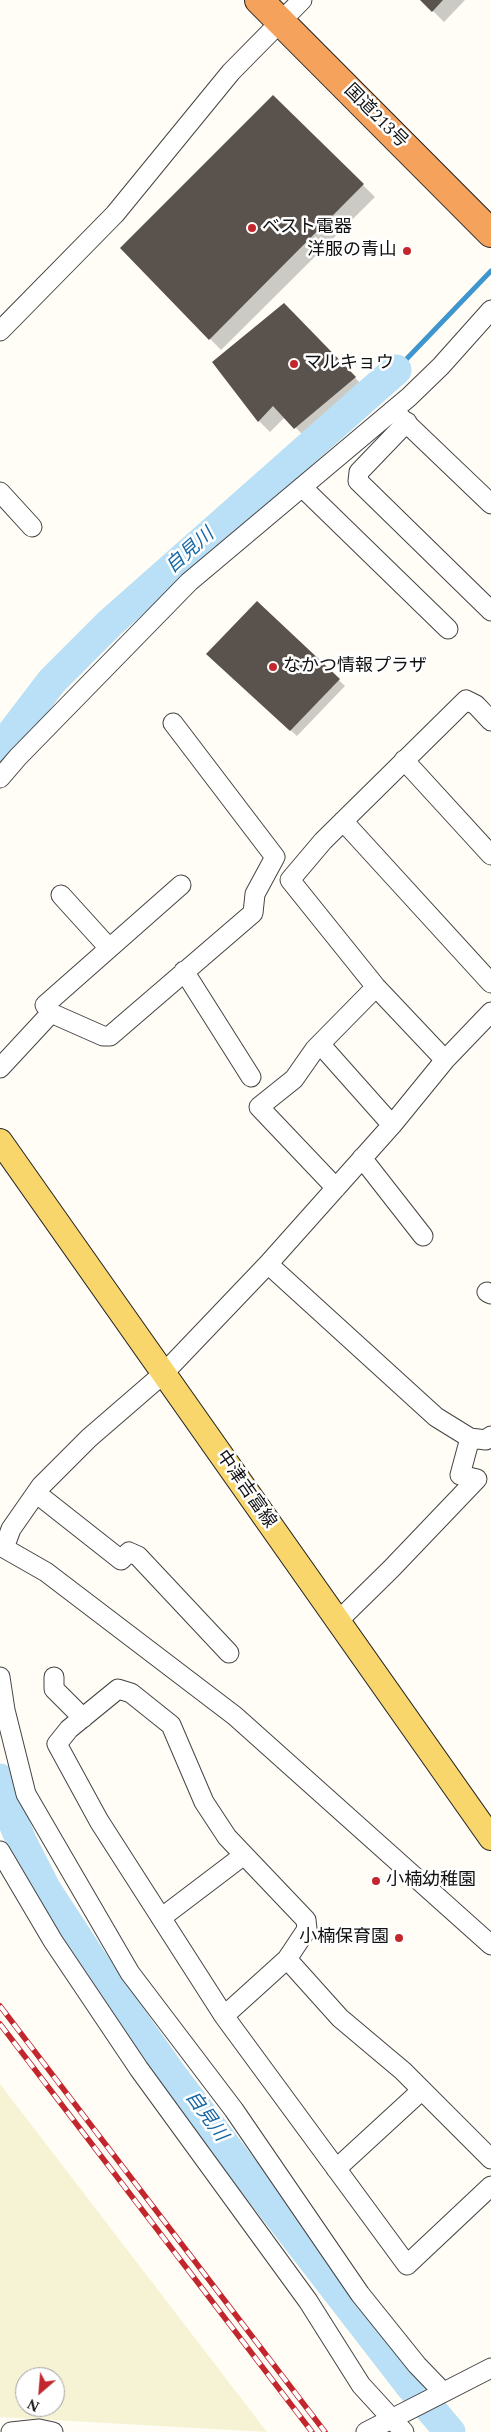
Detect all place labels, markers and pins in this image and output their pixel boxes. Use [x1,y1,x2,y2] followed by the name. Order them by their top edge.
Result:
[262,217,352,239] place label: ベスト電器
[246,222,258,234] marker: ベスト電器
[307,240,397,262] place label: 洋服の青山
[401,245,413,257] marker: 洋服の青山
[304,353,394,375] place label: マルキョウ
[288,358,300,370] marker: マルキョウ
[283,656,427,678] place label: なかつ情報プラザ
[267,661,279,673] marker: なかつ情報プラザ
[386,1870,476,1892] place label: 小楠幼稚園
[370,1875,382,1887] marker: 小楠幼稚園
[299,1927,389,1949] place label: 小楠保育園
[393,1932,405,1944] marker: 小楠保育園

